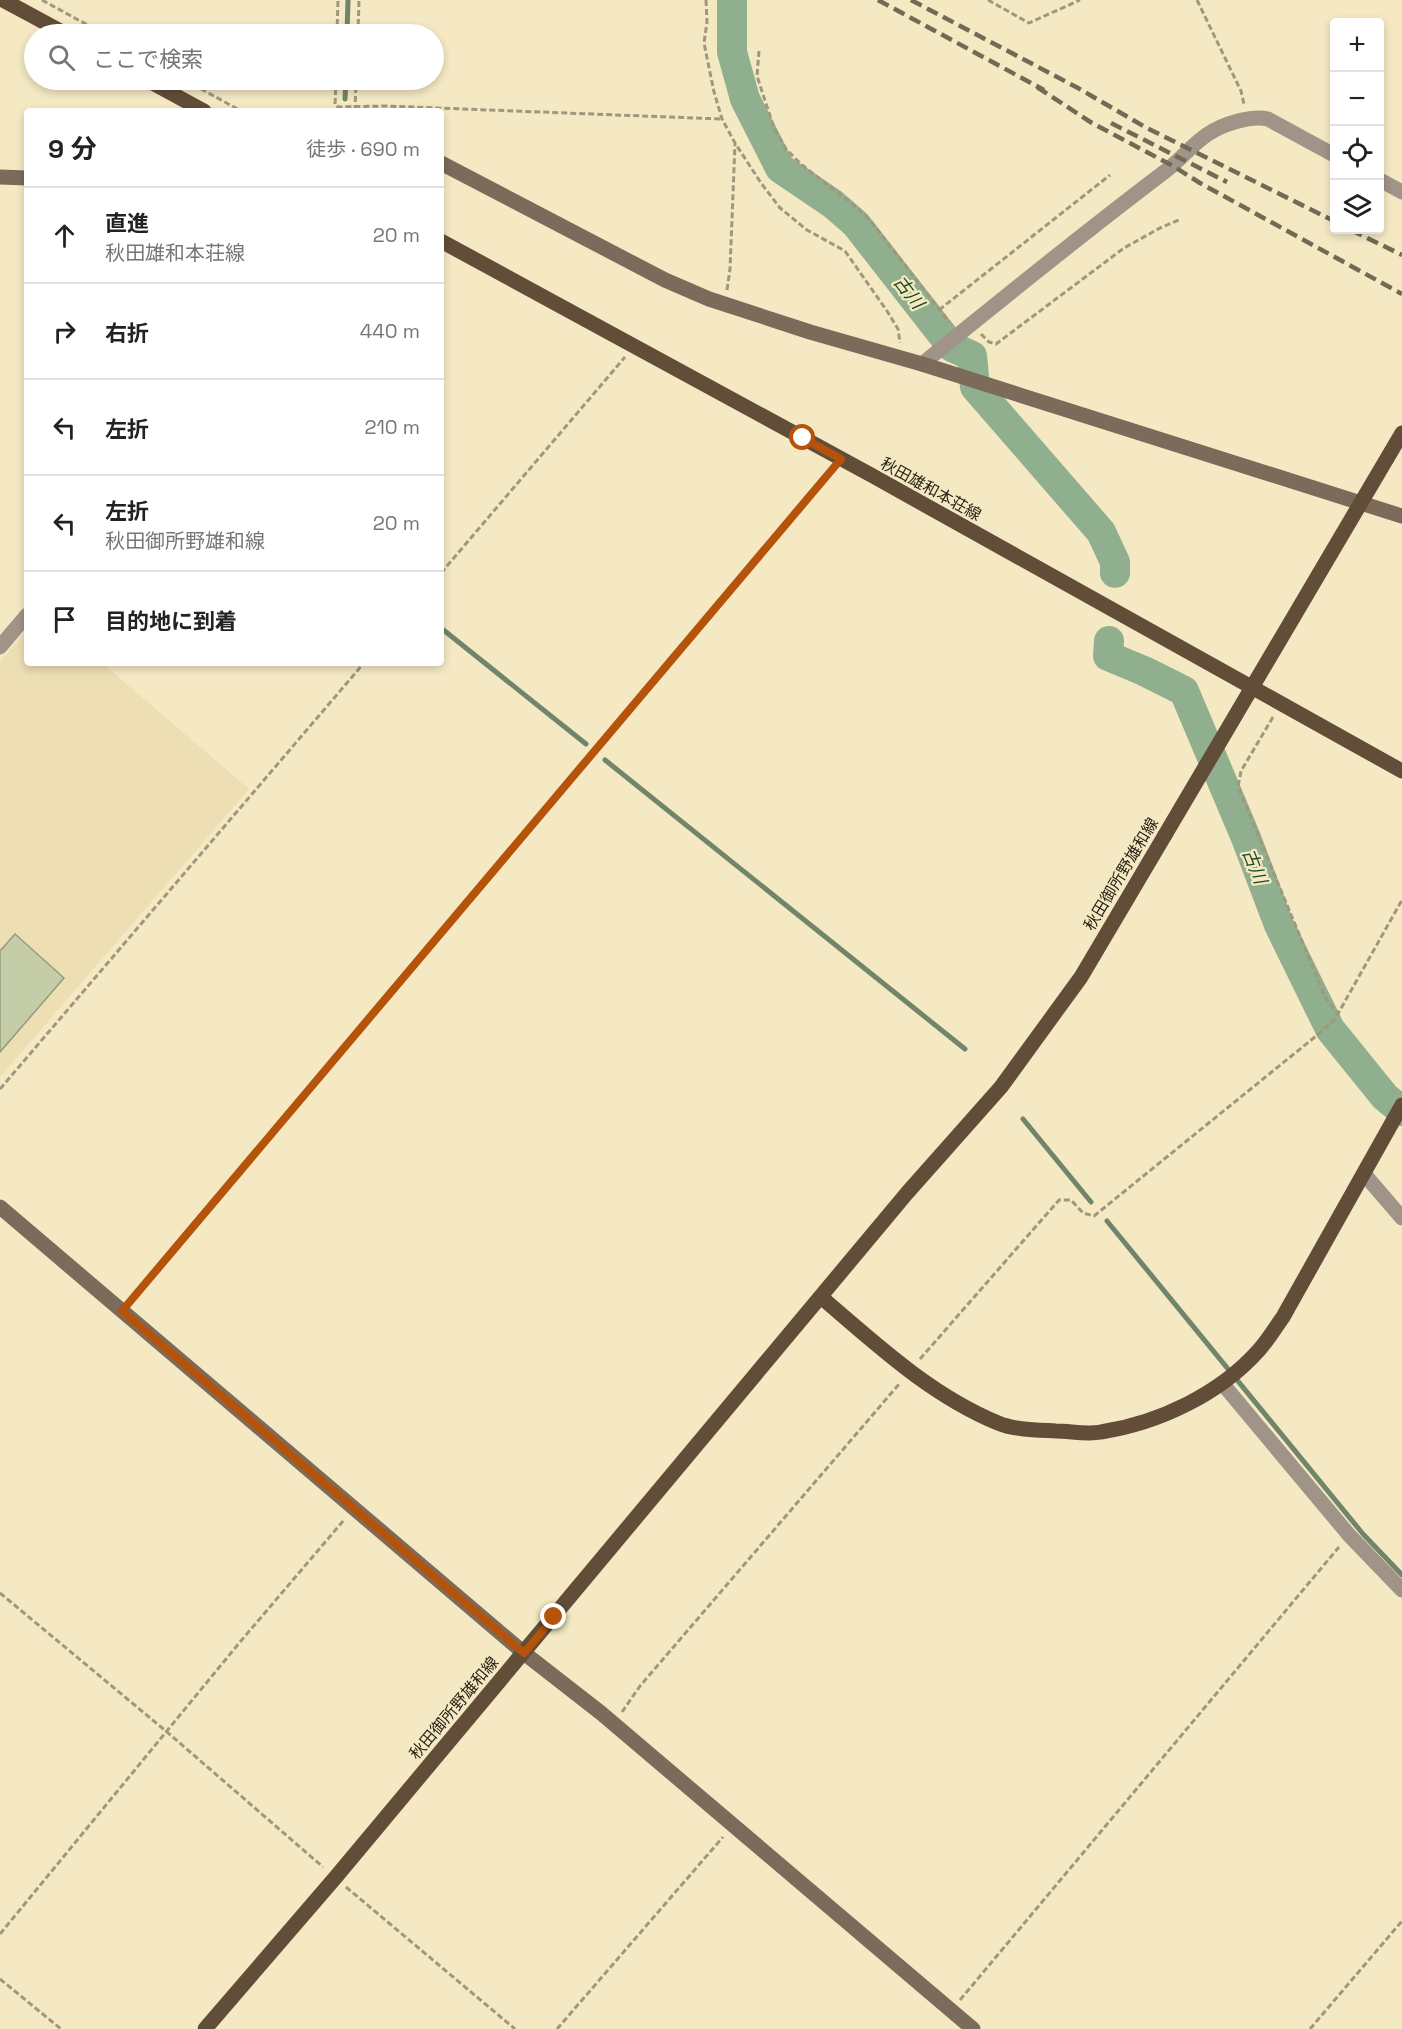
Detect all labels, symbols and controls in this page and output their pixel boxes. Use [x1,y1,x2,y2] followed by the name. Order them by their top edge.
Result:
[1330,18,1384,234] map controls
[1330,18,1384,72] button: +
[24,24,444,90] search box
[45,41,78,74] icon: search
[93,45,203,73] text: ここで検索
[1330,72,1384,126] button: −
[1330,126,1384,180] button: locate
[48,132,97,166] text: 9 分
[306,136,420,162] text: 徒歩 · 690 m
[1330,180,1384,234] button: layers
[105,209,149,237] text: 直進
[48,219,81,252] icon: ahead
[373,222,420,248] text: 20 m
[105,240,245,266] text: 秋田雄和本荘線
[889,271,930,315] water label: 古川
[48,315,81,348] icon: right
[360,318,420,344] text: 440 m
[105,319,149,347] text: 右折
[48,411,81,444] icon: left
[364,414,420,440] text: 210 m
[105,415,149,443] text: 左折
[789,424,815,450] route start
[877,453,985,525] street label: 秋田雄和本荘線
[105,497,149,525] text: 左折
[48,507,81,540] icon: left
[373,510,420,536] text: 20 m
[105,528,265,554] text: 秋田御所野雄和線
[48,603,81,636] icon: arrive
[105,607,237,635] text: 目的地に到着
[1079,814,1163,934] street label: 秋田御所野雄和線
[1238,845,1273,889] water label: 古川
[540,1603,566,1629] route end
[405,1652,503,1764] street label: 秋田御所野雄和線

